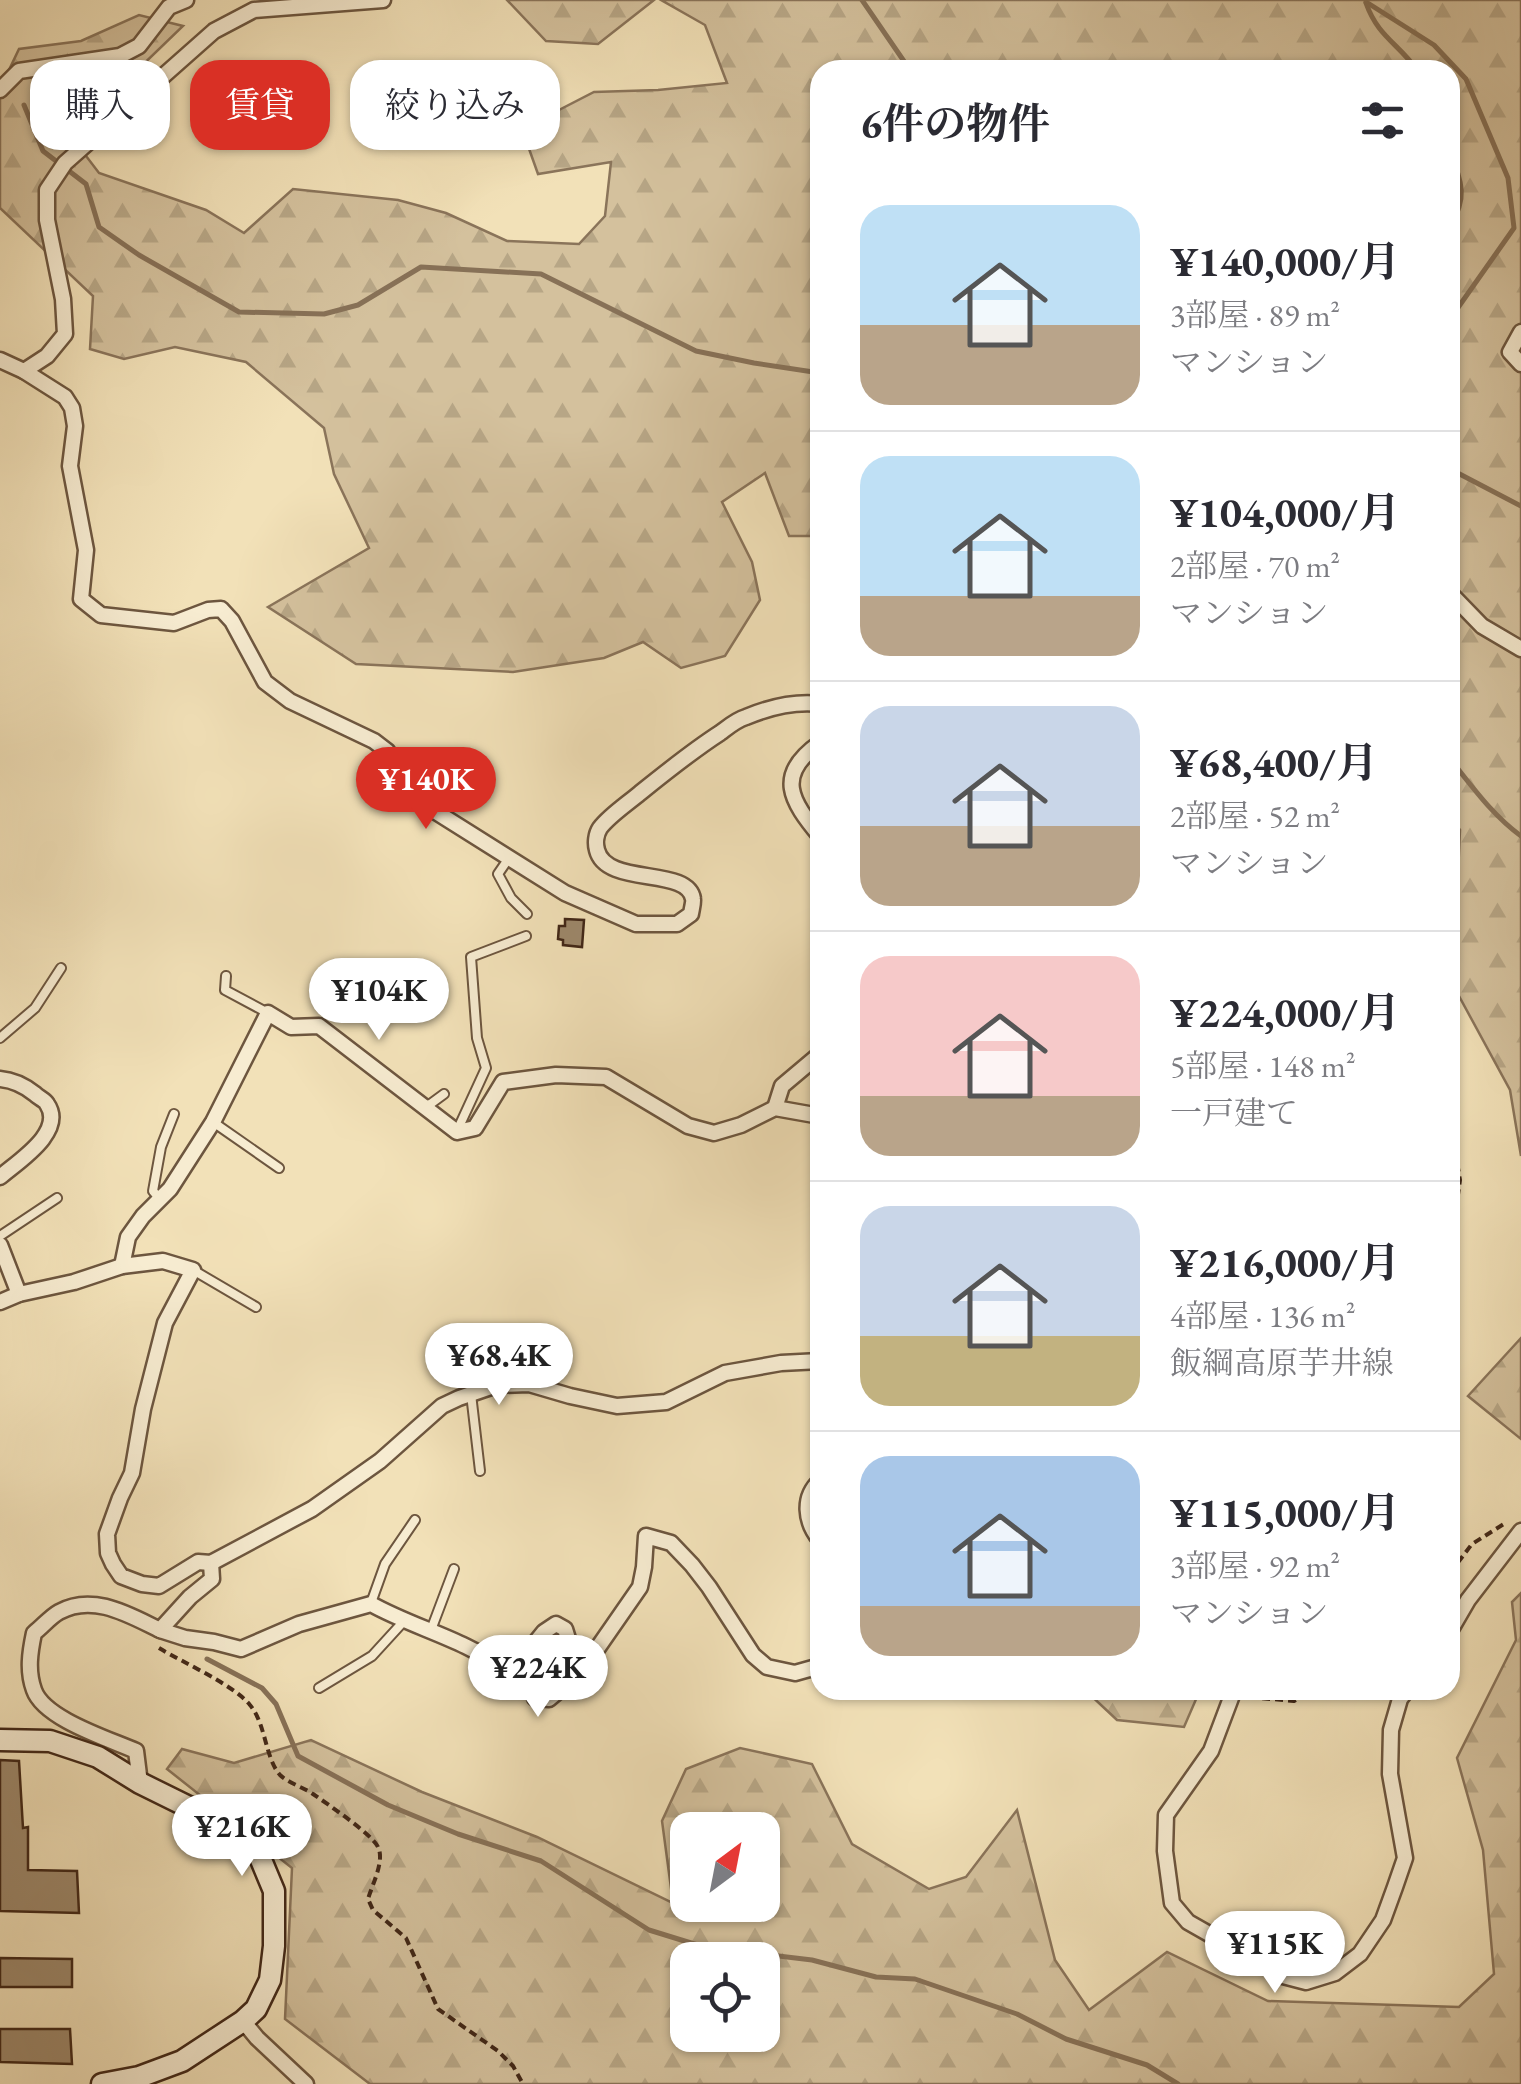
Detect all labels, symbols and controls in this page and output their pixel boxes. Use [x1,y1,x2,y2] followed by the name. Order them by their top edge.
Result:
[30,60,170,150] chip: 購入
[190,60,330,150] chip: 賃貸
[350,60,560,150] chip: 絞り込み
[1355,93,1410,148] icon: filters
[860,96,1050,151] text: 6件の物件
[1170,234,1400,289] text: ¥140,000/月
[940,245,1060,365] icon: home
[1170,294,1340,336] text: 3部屋 · 89 m²
[1170,341,1329,383] text: マンション
[1170,485,1400,540] text: ¥104,000/月
[940,496,1060,616] icon: home
[1170,545,1340,587] text: 2部屋 · 70 m²
[1170,592,1329,634] text: マンション
[1170,735,1378,790] text: ¥68,400/月
[940,746,1060,866] icon: home
[356,747,496,832] pin: ¥140K
[378,758,474,800] text: ¥140K
[1170,795,1340,837] text: 2部屋 · 52 m²
[1170,842,1329,884] text: マンション
[309,958,449,1043] pin: ¥104K
[331,969,427,1011] text: ¥104K
[1170,985,1400,1040] text: ¥224,000/月
[940,996,1060,1116] icon: home
[1170,1045,1356,1087] text: 5部屋 · 148 m²
[1170,1092,1298,1134] text: 一戸建て
[1170,1235,1400,1290] text: ¥216,000/月
[940,1246,1060,1366] icon: home
[1170,1295,1356,1337] text: 4部屋 · 136 m²
[418,1323,580,1408] pin: ¥68.4K
[447,1334,551,1376] text: ¥68.4K
[1170,1342,1394,1384] text: 飯綱高原芋井線
[1170,1485,1400,1540] text: ¥115,000/月
[940,1496,1060,1616] icon: home
[1170,1545,1340,1587] text: 3部屋 · 92 m²
[1170,1592,1329,1634] text: マンション
[468,1635,608,1720] pin: ¥224K
[490,1646,586,1688] text: ¥224K
[172,1794,312,1879] pin: ¥216K
[194,1805,290,1847] text: ¥216K
[670,1812,780,1922] north arrow
[670,1812,780,2052] map controls
[1205,1911,1345,1996] pin: ¥115K
[1227,1922,1323,1964] text: ¥115K
[670,1942,780,2052] button: locate

